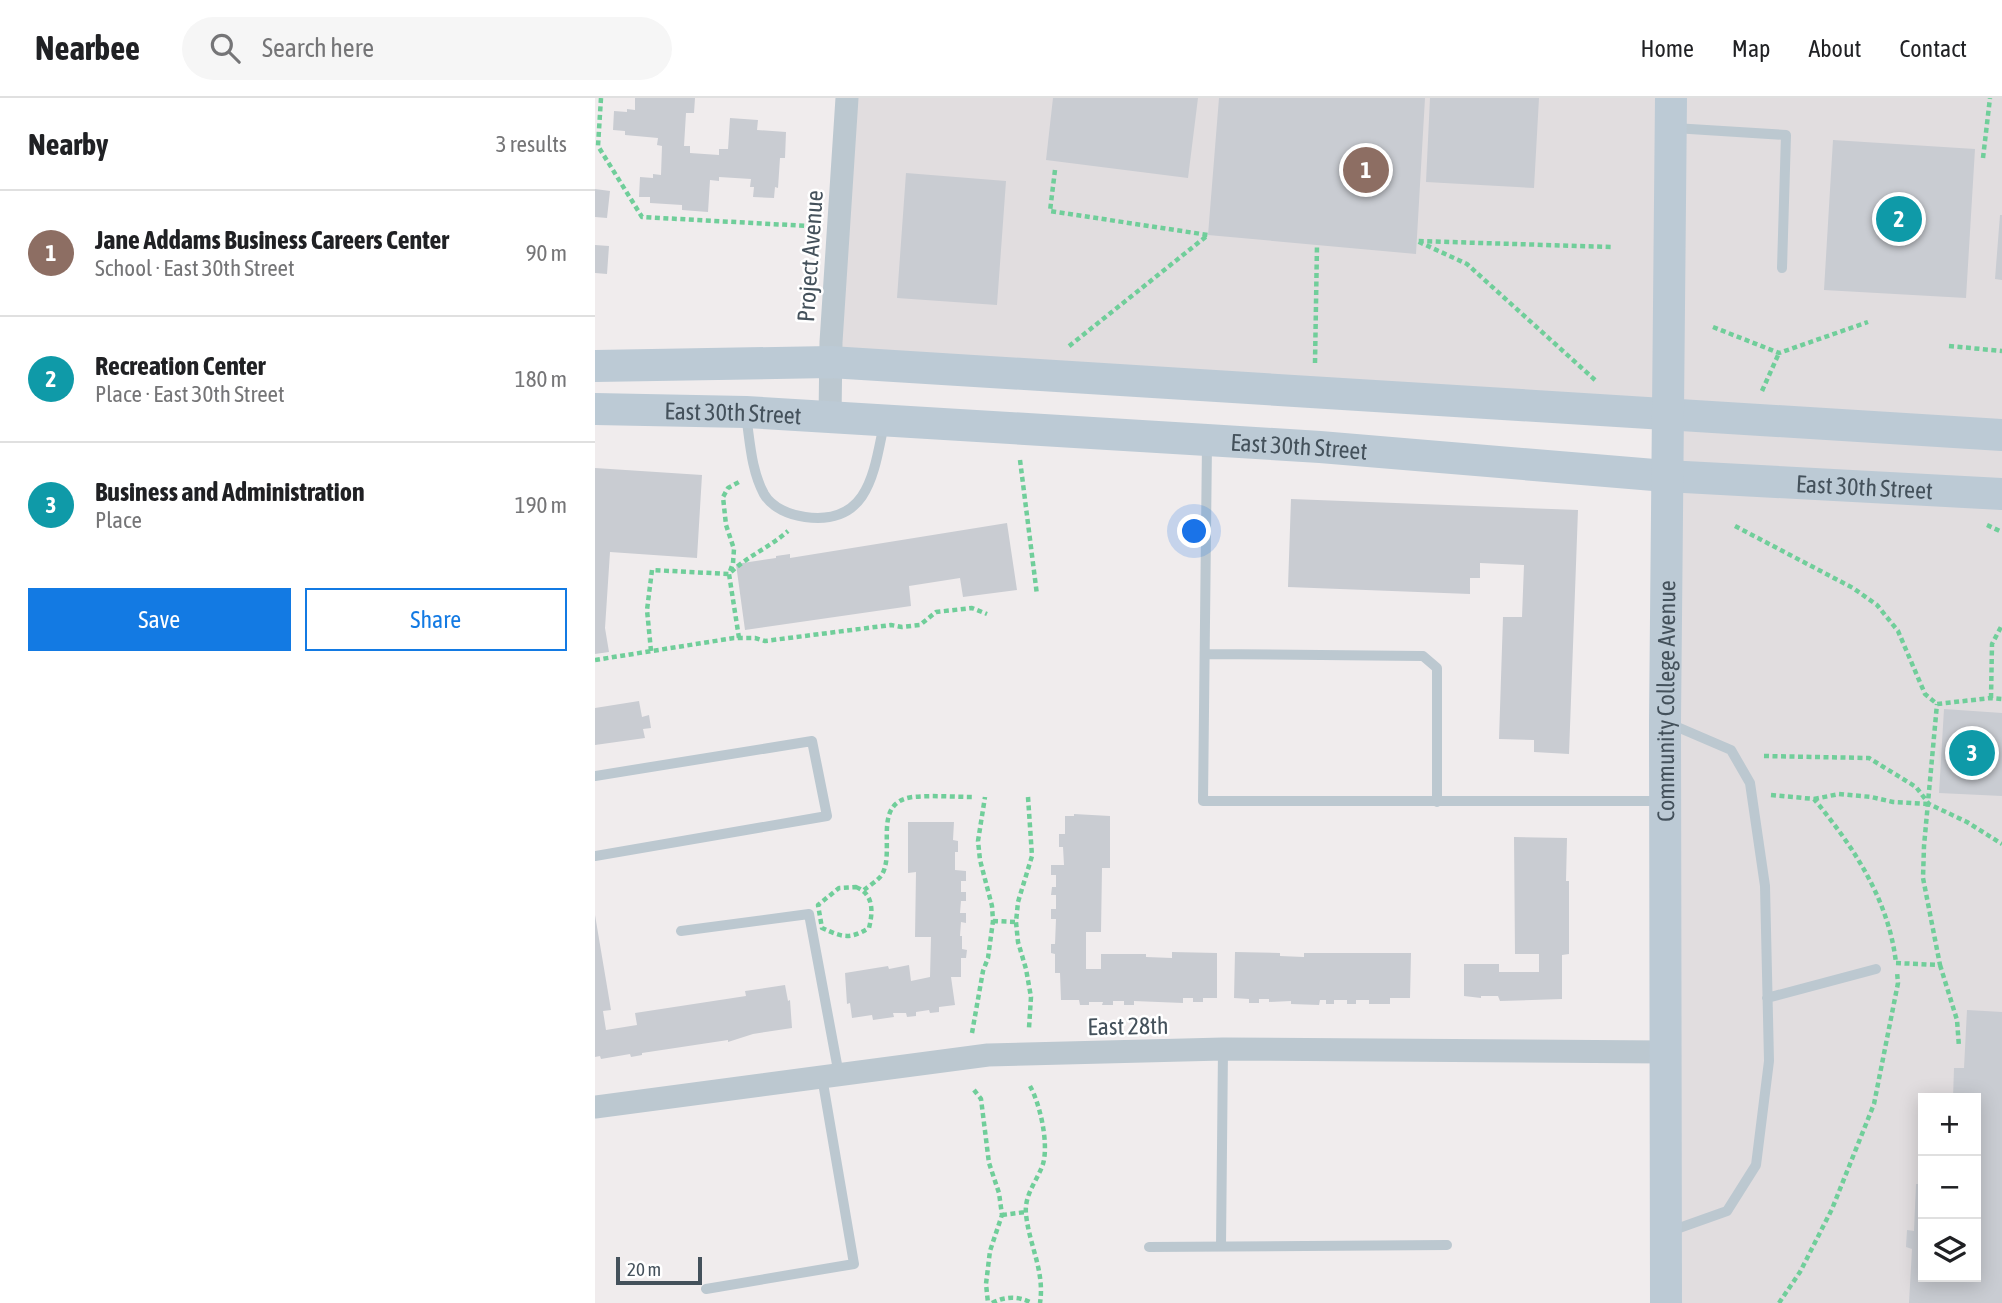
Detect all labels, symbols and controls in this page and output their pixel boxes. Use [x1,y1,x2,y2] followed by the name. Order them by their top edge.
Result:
[182,17,672,80] search box
[35,29,140,67] text: Nearbee
[206,29,244,67] icon: search
[262,33,374,63] text: Search here
[1640,35,1694,62] text: Home
[1732,35,1770,62] text: Map
[1808,35,1861,62] text: About
[1899,35,1967,62] text: Contact
[28,127,108,161] text: Nearby
[496,131,567,157] text: 3 results
[1343,144,1389,196] pin: 1
[792,189,828,323] street label: Project Avenue
[1876,193,1922,245] pin: 2
[95,225,449,255] text: Jane Addams Business Careers Center
[46,240,56,266] text: 1
[526,240,567,266] text: 90 m
[95,255,295,281] text: School · East 30th Street
[95,351,266,381] text: Recreation Center
[46,366,56,392] text: 2
[515,366,567,392] text: 180 m
[95,381,285,407] text: Place · East 30th Street
[664,397,802,429] street label: East 30th Street
[1230,428,1369,464] street label: East 30th Street
[1795,469,1934,504] street label: East 30th Street
[95,477,365,507] text: Business and Administration
[46,492,56,518] text: 3
[515,492,567,518] text: 190 m
[95,507,142,533] text: Place
[1177,514,1211,548] your location
[1651,580,1680,822] street label: Community College Avenue
[28,588,291,651] button: Save
[305,588,567,651] button: Share
[1949,727,1995,779] pin: 3
[1087,1012,1169,1040] street label: East 28th
[1918,1093,1981,1282] map controls
[1918,1093,1981,1156] button: +
[1918,1156,1981,1219] button: −
[1918,1219,1981,1282] button: layers
[616,1254,702,1286] scale bar
[627,1258,661,1280] text: 20 m

